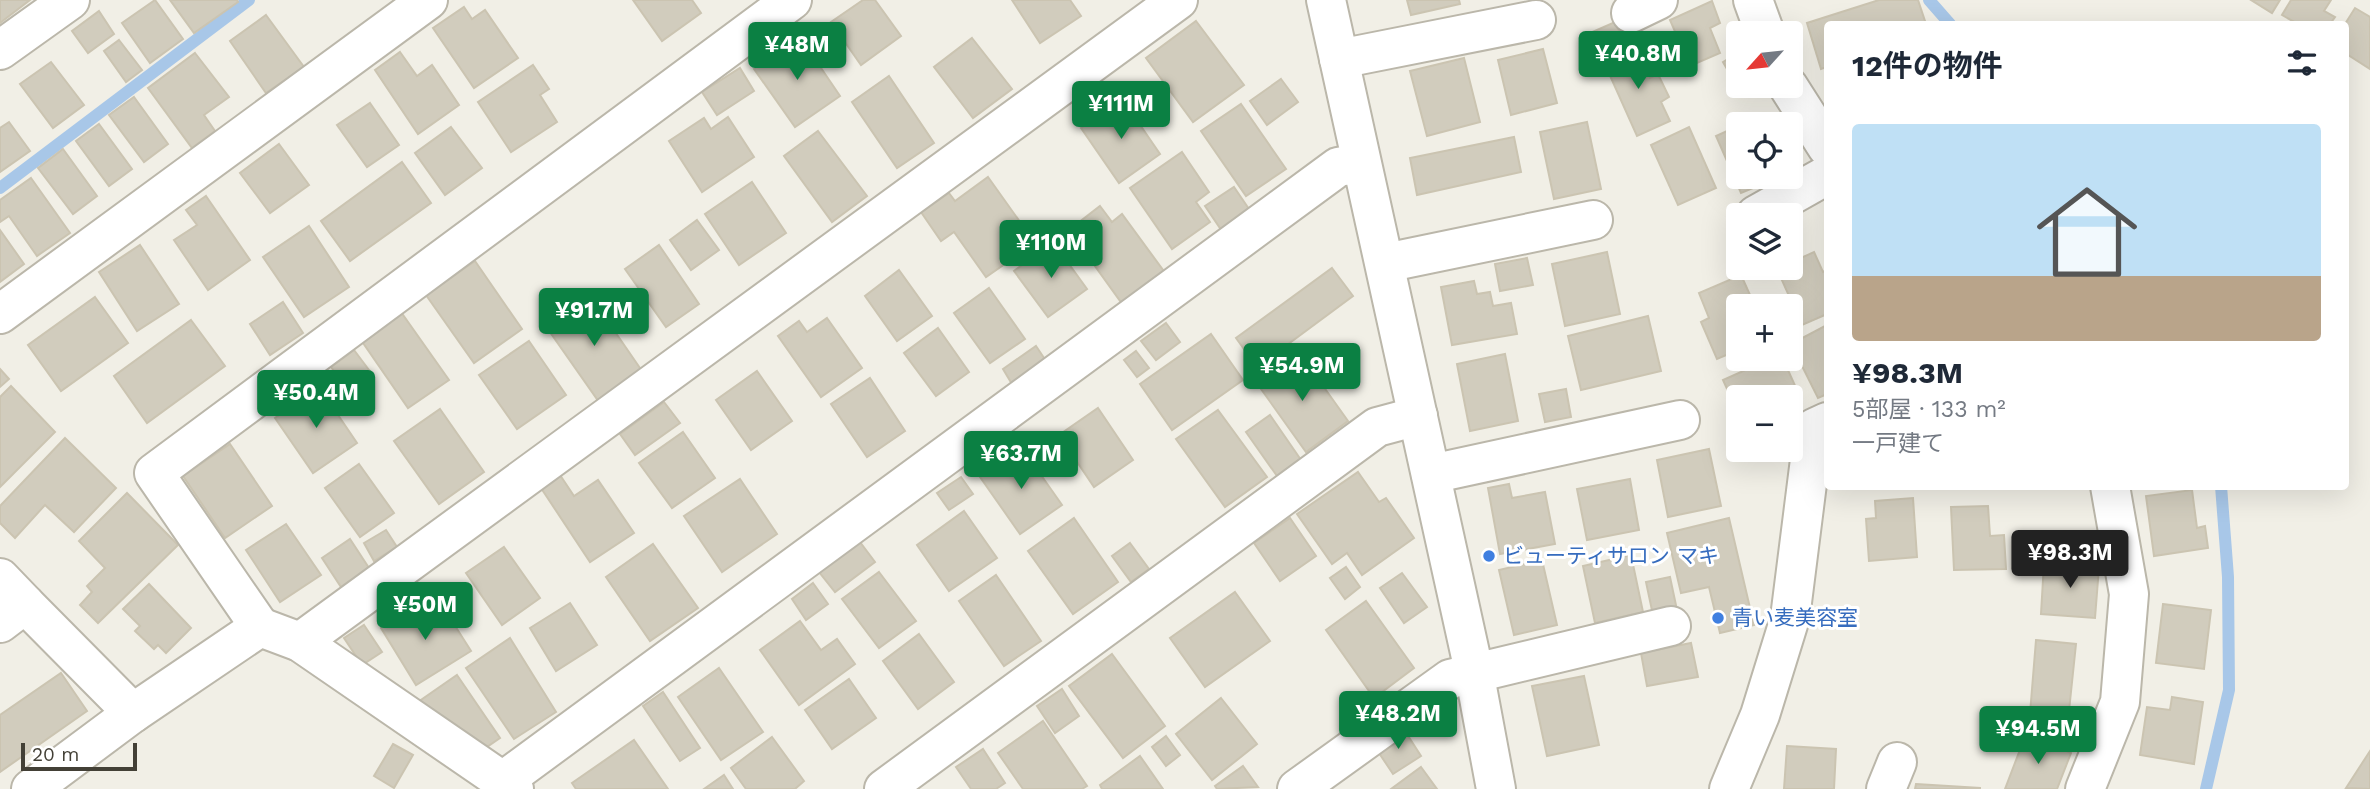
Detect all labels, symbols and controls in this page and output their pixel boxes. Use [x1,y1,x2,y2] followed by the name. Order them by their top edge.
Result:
[1726,21,1802,98] north arrow
[1726,21,1803,462] map controls
[756,22,838,82] pin: ¥48M
[764,31,830,58] text: ¥48M
[1581,32,1695,91] pin: ¥40.8M
[1595,40,1681,67] text: ¥40.8M
[2283,44,2321,82] icon: filters
[1852,48,2003,83] text: 12件の物件
[1072,82,1170,141] pin: ¥111M
[1088,90,1154,117] text: ¥111M
[1726,112,1803,189] button: locate
[2024,169,2150,295] icon: home
[1726,203,1803,280] button: layers
[1002,220,1100,280] pin: ¥110M
[1016,229,1086,256] text: ¥110M
[537,288,651,348] pin: ¥91.7M
[1726,294,1803,371] button: +
[555,297,633,324] text: ¥91.7M
[1245,344,1359,403] pin: ¥54.9M
[1259,352,1345,379] text: ¥54.9M
[1852,355,1963,390] text: ¥98.3M
[259,370,373,430] pin: ¥50.4M
[273,379,359,406] text: ¥50.4M
[1726,385,1803,462] button: −
[1852,396,2006,423] text: 5部屋 · 133 m²
[1852,430,1944,457] text: 一戸建て
[964,432,1078,491] pin: ¥63.7M
[980,440,1062,467] text: ¥63.7M
[2013,530,2127,590] pin: ¥98.3M
[2027,539,2113,566] text: ¥98.3M
[1503,543,1719,568] place label: ビューティサロン マキ
[1481,548,1497,564] marker: ビューティサロン マキ
[384,582,466,642] pin: ¥50M
[393,591,457,618] text: ¥50M
[1732,605,1858,630] place label: 青い麦美容室
[1710,610,1726,626] marker: 青い麦美容室
[1341,692,1455,751] pin: ¥48.2M
[1355,700,1441,727] text: ¥48.2M
[1981,706,2095,766] pin: ¥94.5M
[1995,715,2081,742] text: ¥94.5M
[21,740,136,772] scale bar
[32,743,79,766] text: 20 m

